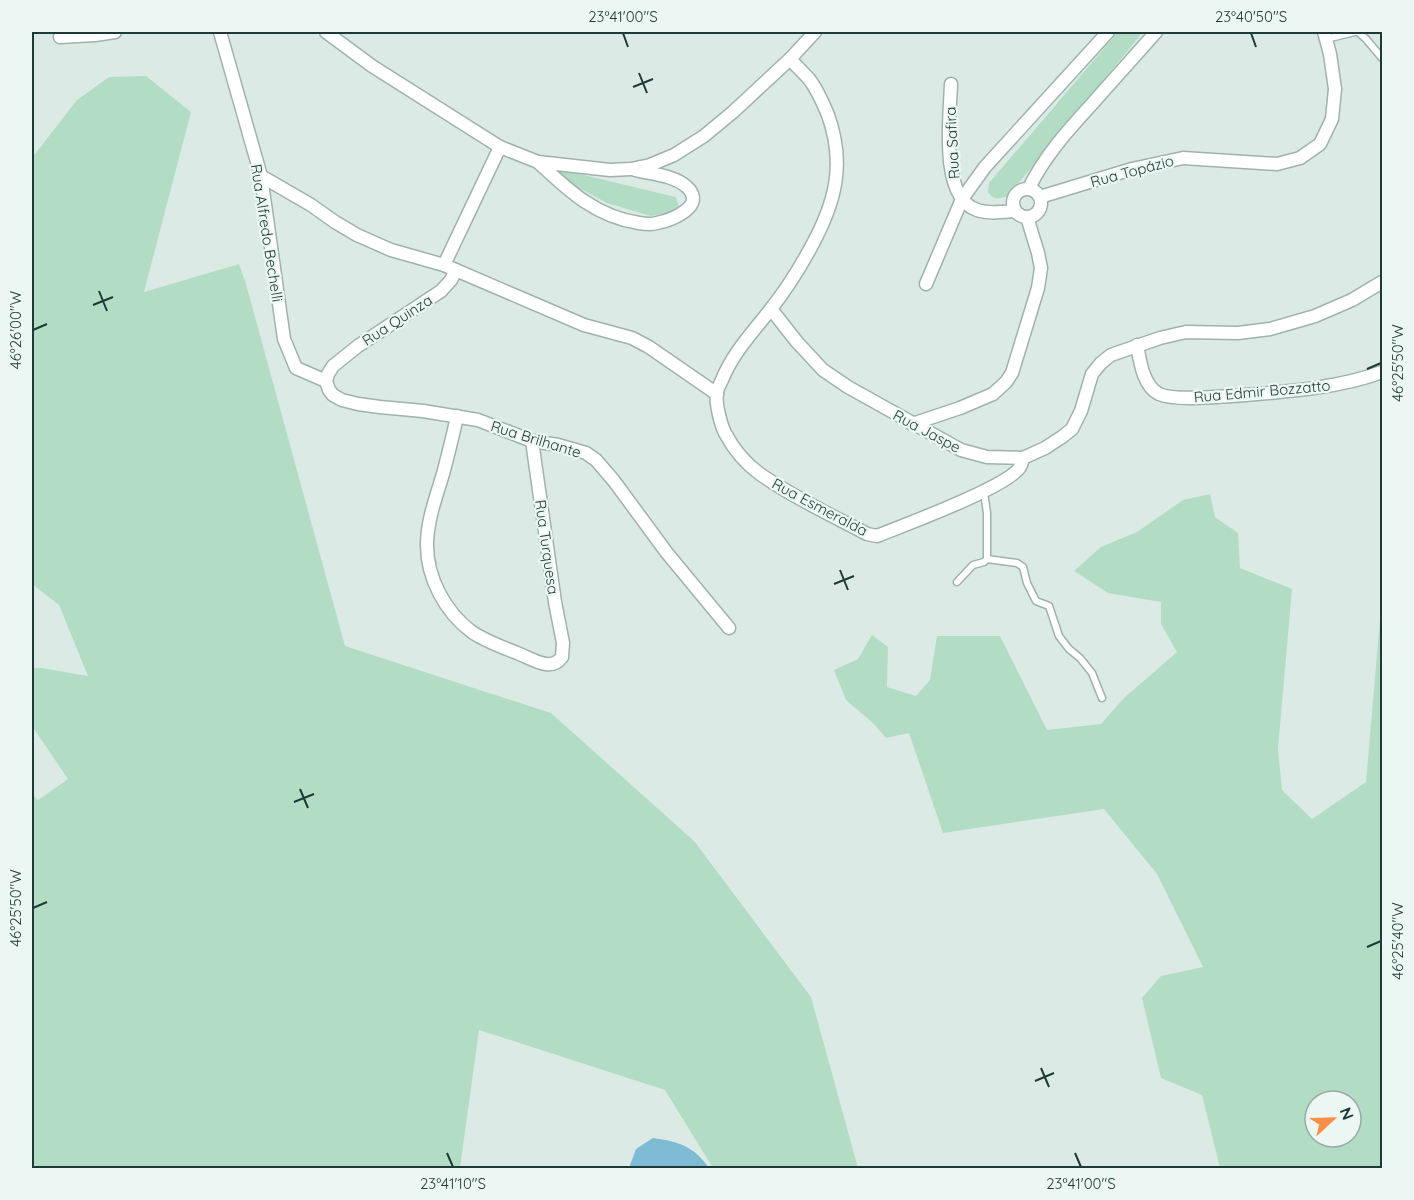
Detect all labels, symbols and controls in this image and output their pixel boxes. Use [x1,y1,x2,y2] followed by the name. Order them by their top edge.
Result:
[588,7,658,26] text: 23°41'00"S
[1215,7,1287,26] text: 23°40'50"S
[941,106,963,180] street label: Rua Safira
[1088,151,1176,191] street label: Rua Topázio
[247,163,287,303] street label: Rua Alfredo Bechelli
[6,290,25,369] text: 46°26'00"W
[358,290,436,350] street label: Rua Quinza
[1388,324,1407,402] text: 46°25'50"W
[1193,376,1331,406] street label: Rua Edmir Bozzatto
[890,405,964,457] street label: Rua Jaspe
[488,416,584,462] street label: Rua Brilhante
[769,474,871,540] street label: Rua Esmeralda
[531,499,563,595] street label: Rua Turquesa
[6,869,25,947] text: 46°25'50"W
[1388,902,1407,980] text: 46°25'40"W
[1303,1089,1363,1149] north arrow
[1335,1104,1358,1123] text: N
[420,1174,486,1193] text: 23°41'10"S
[1046,1174,1116,1193] text: 23°41'00"S

